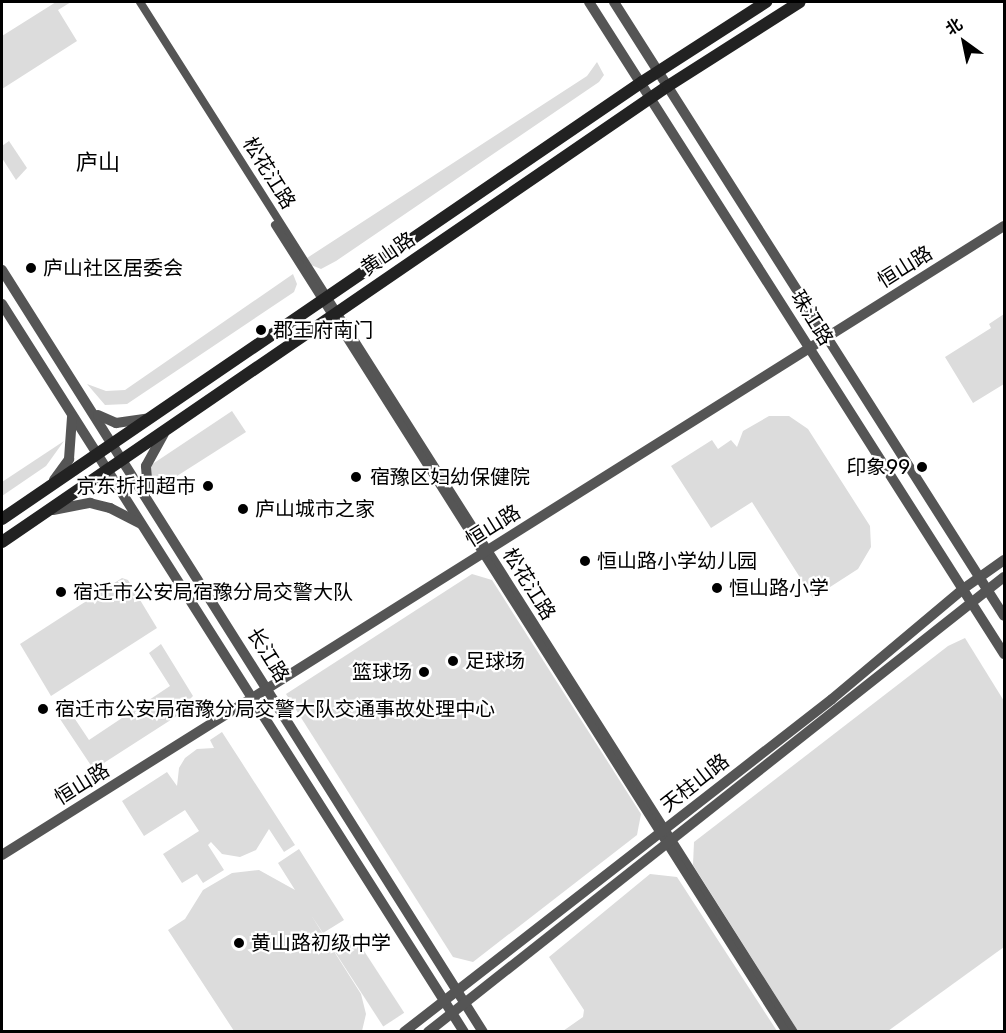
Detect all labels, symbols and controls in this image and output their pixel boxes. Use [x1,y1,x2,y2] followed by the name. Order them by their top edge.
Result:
[934,12,994,72] north arrow
[942,14,966,39] text: 北
[238,133,300,213] street label: 松花江路
[76,150,120,176] district label: 庐山
[356,227,420,281] street label: 黄山路
[873,241,937,293] street label: 恒山路
[43,256,183,280] place label: 庐山社区居委会
[24,261,38,275] marker: 庐山社区居委会
[786,286,838,350] street label: 珠江路
[273,318,373,342] place label: 郡王府南门
[254,323,268,337] marker: 郡王府南门
[846,455,910,479] place label: 印象99
[915,460,929,474] marker: 印象99
[370,465,530,489] place label: 宿豫区妇幼保健院
[347,468,365,486] marker: 宿豫区妇幼保健院
[76,474,196,498] place label: 京东折扣超市
[201,479,215,493] marker: 京东折扣超市
[255,497,375,521] place label: 庐山城市之家
[461,500,525,552] street label: 恒山路
[236,502,250,516] marker: 庐山城市之家
[498,544,560,624] street label: 松花江路
[597,549,757,573] place label: 恒山路小学幼儿园
[578,554,592,568] marker: 恒山路小学幼儿园
[729,576,829,600] place label: 恒山路小学
[73,580,353,604] place label: 宿迁市公安局宿豫分局交警大队
[710,581,724,595] marker: 恒山路小学
[54,585,68,599] marker: 宿迁市公安局宿豫分局交警大队
[242,623,294,687] street label: 长江路
[465,649,525,673] place label: 足球场
[446,654,460,668] marker: 足球场
[352,660,412,684] place label: 篮球场
[417,665,431,679] marker: 篮球场
[55,697,495,721] place label: 宿迁市公安局宿豫分局交警大队交通事故处理中心
[36,702,50,716] marker: 宿迁市公安局宿豫分局交警大队交通事故处理中心
[656,749,734,817] street label: 天柱山路
[50,758,114,810] street label: 恒山路
[251,931,391,955] place label: 黄山路初级中学
[232,936,246,950] marker: 黄山路初级中学

